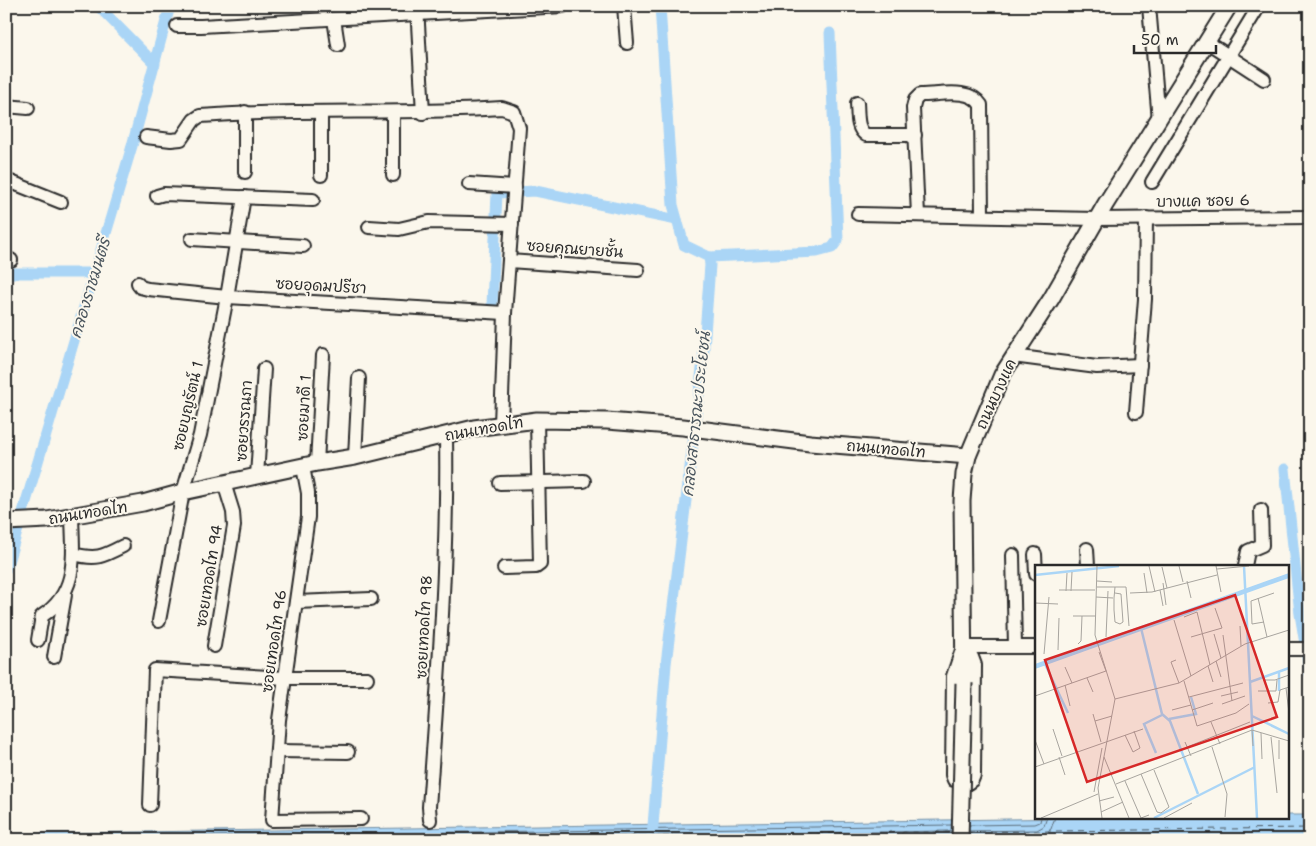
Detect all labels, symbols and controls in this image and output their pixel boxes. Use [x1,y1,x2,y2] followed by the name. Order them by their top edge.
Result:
[1134,22,1216,54] scale bar
[1141,30,1179,50] text: 50 m
[1156,190,1250,212] street label: บางแค ซอย 6
[65,232,116,341] water label: คลองราชมนตรี
[526,232,624,263] street label: ซอยคุณยายชั้น
[275,274,367,299] street label: ซอยอุดมปรีชา
[677,327,715,498] water label: คลองสาธารณะประโยชน์
[971,356,1021,432] street label: ถนนบางแค
[168,359,209,453] street label: ซอยบุญรัตน์ 1
[292,374,316,442] street label: ซอยมาดี 1
[231,380,257,462] street label: ซอยวรรณภา
[443,412,525,446] street label: ถนนเทอดไท
[846,436,926,462] street label: ถนนเทอดไท
[47,497,129,529] street label: ถนนเทอดไท
[191,523,227,629] street label: ซอยเทอดไท 94
[1035,565,1288,818] inset map
[411,575,437,679] street label: ซอยเทอดไท 98
[257,588,291,694] street label: ซอยเทอดไท 96

